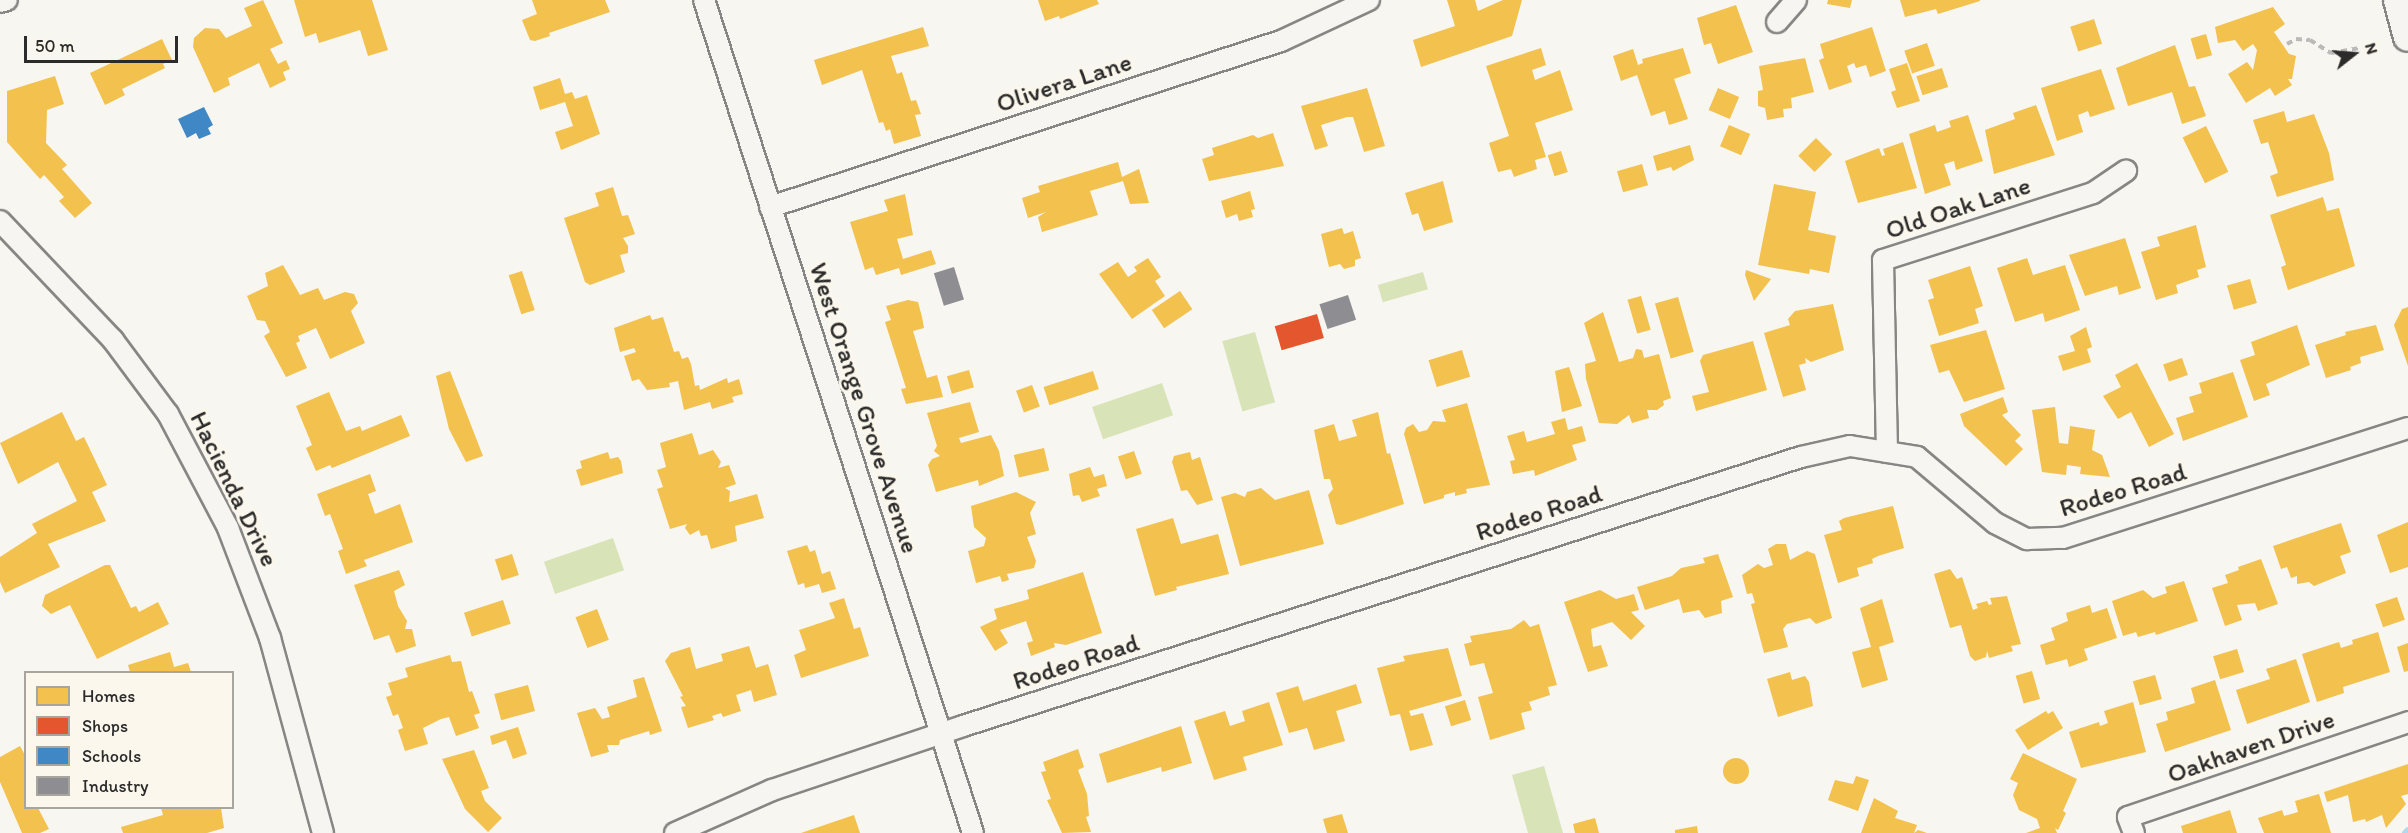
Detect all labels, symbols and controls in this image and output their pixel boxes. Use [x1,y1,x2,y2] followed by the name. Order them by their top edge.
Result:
[27,24,182,62] scale bar
[2324,24,2384,84] north arrow
[35,35,75,57] text: 50 m
[2361,41,2382,57] text: N
[992,46,1136,120] street label: Olivera Lane
[1881,170,2035,246] street label: Old Oak Lane
[802,260,926,556] street label: West Orange Grove Avenue
[183,406,285,572] street label: Hacienda Drive
[2056,456,2190,524] street label: Rodeo Road
[1472,478,1606,548] street label: Rodeo Road
[1009,627,1143,697] street label: Rodeo Road
[24,671,234,809] legend
[82,685,135,707] text: Homes
[2163,704,2339,790] street label: Oakhaven Drive
[82,715,128,737] text: Shops
[82,745,141,767] text: Schools
[82,775,149,797] text: Industry

